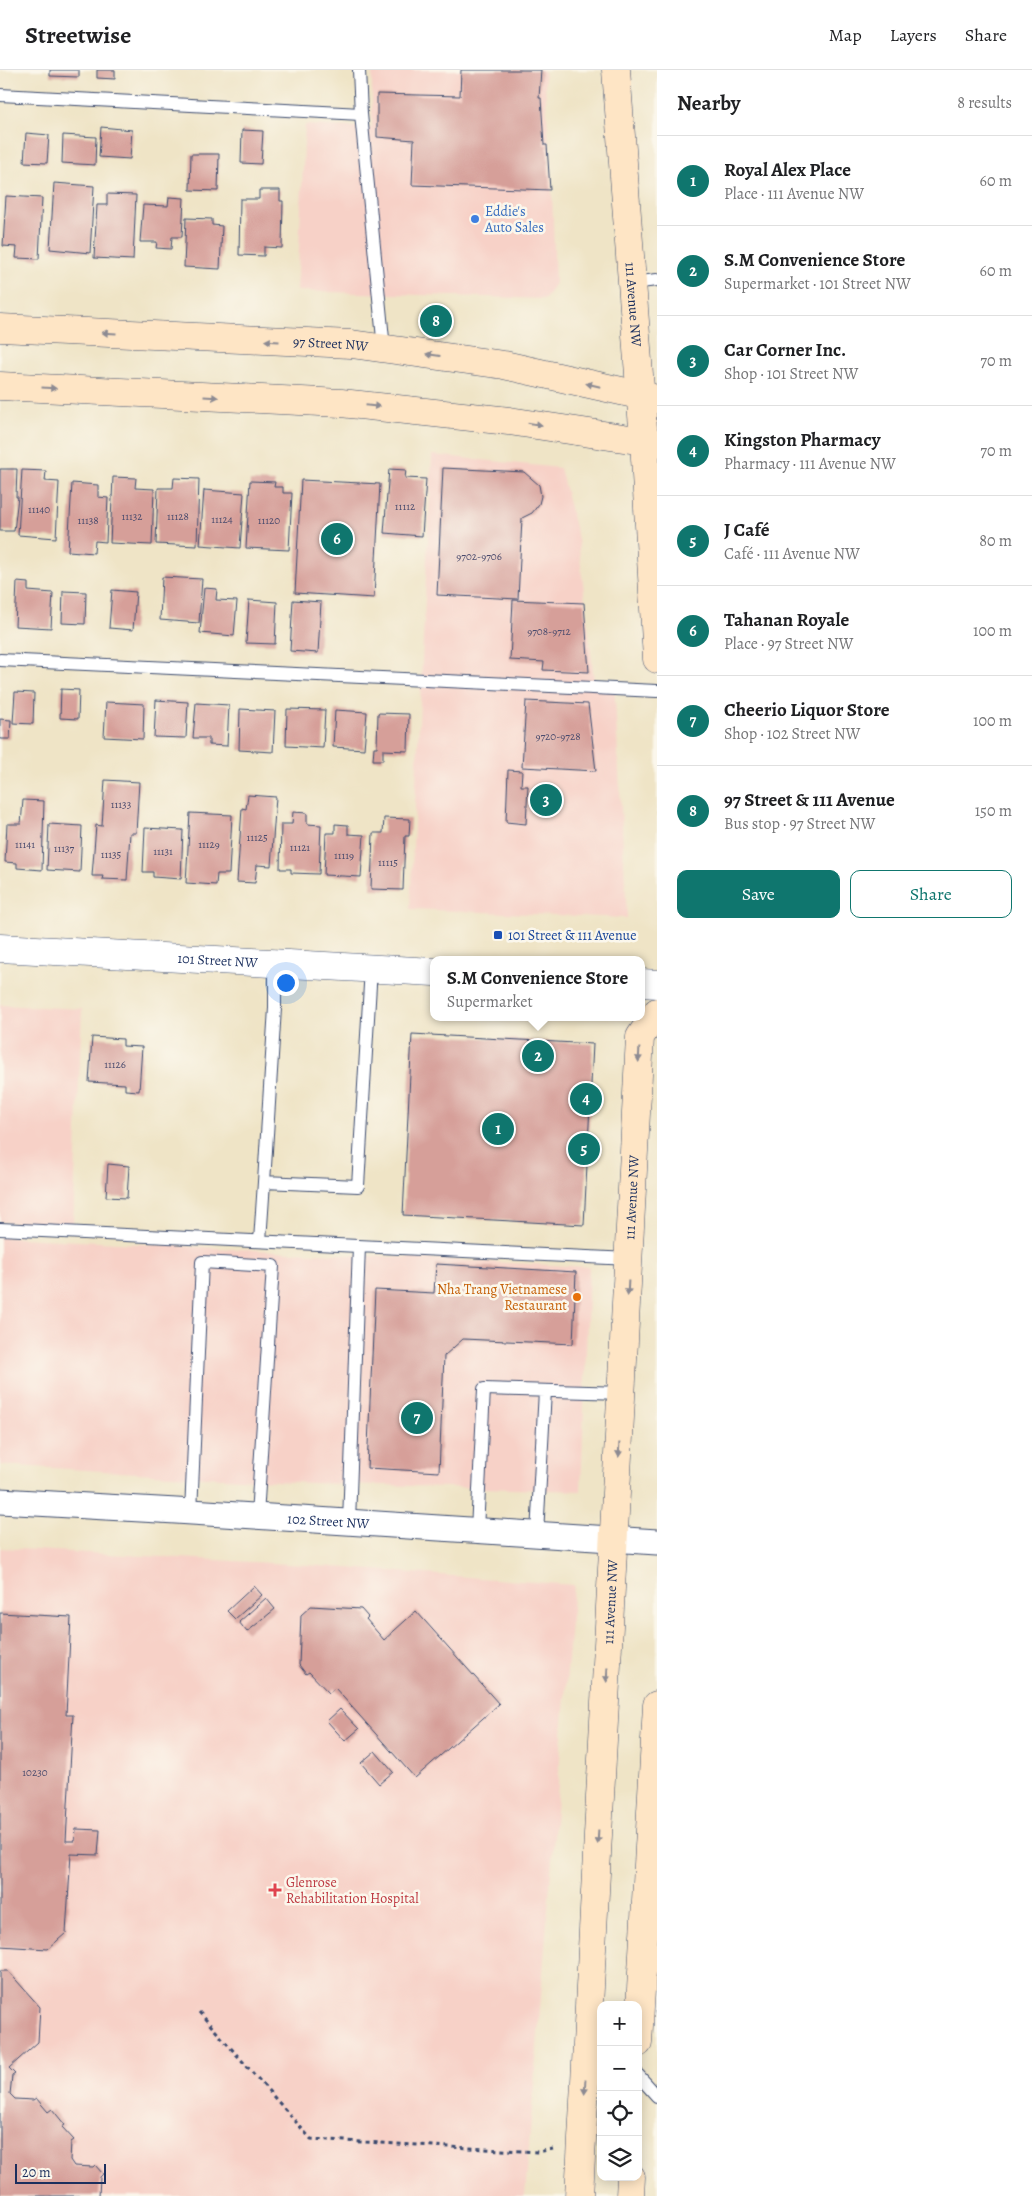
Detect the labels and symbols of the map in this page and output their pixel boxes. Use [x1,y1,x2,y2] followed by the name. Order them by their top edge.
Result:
[484,202,544,237] place label: Eddie's Auto Sales
[469,213,481,225] marker: Eddie's Auto Sales
[621,261,646,348] street label: 111 Avenue NW
[420,302,452,340] pin: 8
[101,328,117,336] one-way arrow
[293,332,370,356] street label: 97 Street NW
[263,336,279,344] one-way arrow
[425,351,441,359] one-way arrow
[585,381,600,389] one-way arrow
[41,385,57,393] one-way arrow
[203,393,219,401] one-way arrow
[365,403,381,411] one-way arrow
[527,421,543,429] one-way arrow
[395,499,415,514] house number: 11112
[28,502,50,517] house number: 11140
[121,509,143,524] house number: 11132
[167,509,189,524] house number: 11128
[211,512,233,527] house number: 11124
[77,513,99,528] house number: 11138
[258,513,280,528] house number: 11120
[321,520,353,558] pin: 6
[456,549,502,564] house number: 9702-9706
[527,624,571,639] house number: 9708-9712
[535,729,581,744] house number: 9720-9728
[530,781,562,819] pin: 3
[111,797,131,812] house number: 11133
[246,830,268,845] house number: 11125
[15,837,35,852] house number: 11141
[198,837,220,852] house number: 11129
[290,840,310,855] house number: 11121
[54,841,75,856] house number: 11137
[153,844,173,859] house number: 11131
[101,847,122,862] house number: 11135
[334,848,354,863] house number: 11119
[378,855,398,870] house number: 11115
[508,926,636,945] place label: 101 Street & 111 Avenue
[492,929,504,941] marker: 101 Street & 111 Avenue
[177,948,259,972] street label: 101 Street NW
[273,970,299,996] your location
[522,1037,554,1075] pin: 2
[635,1048,643,1064] one-way arrow
[104,1057,126,1072] house number: 11126
[570,1080,602,1118] pin: 4
[482,1110,514,1148] pin: 1
[568,1130,600,1168] pin: 5
[620,1154,643,1240] street label: 111 Avenue NW
[437,1280,567,1315] place label: Nha Trang Vietnamese Restaurant
[624,1280,632,1296] one-way arrow
[571,1291,583,1303] marker: Nha Trang Vietnamese Restaurant
[401,1399,433,1437] pin: 7
[615,1442,623,1458] one-way arrow
[287,1509,371,1533] street label: 102 Street NW
[599,1558,622,1645] street label: 111 Avenue NW
[603,1667,611,1683] one-way arrow
[22,1765,48,1780] house number: 10230
[594,1830,602,1846] one-way arrow
[286,1873,419,1908] place label: Glenrose Rehabilitation Hospital
[268,1883,282,1897] marker: Glenrose Rehabilitation Hospital
[580,2079,588,2095] one-way arrow
[15,2161,106,2184] scale bar

